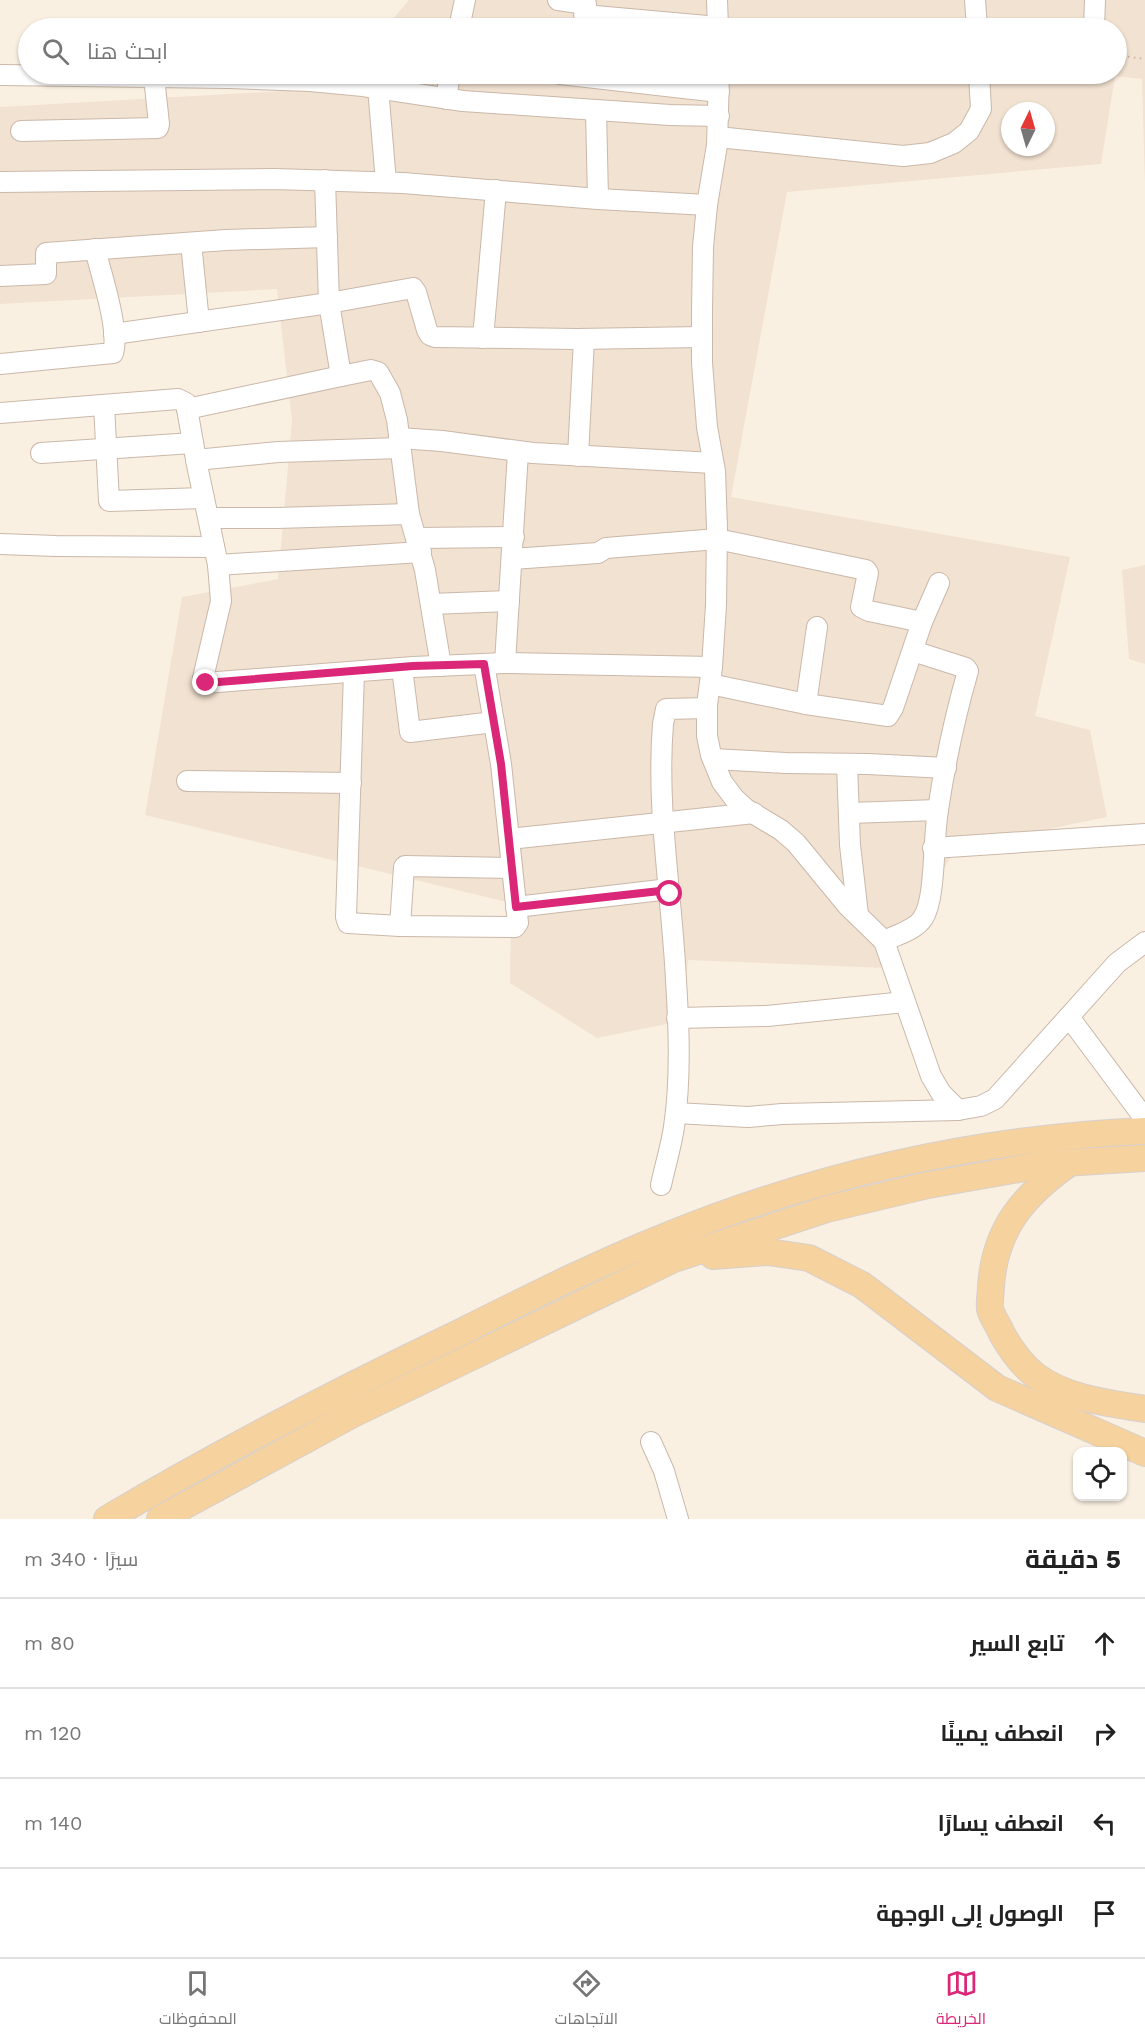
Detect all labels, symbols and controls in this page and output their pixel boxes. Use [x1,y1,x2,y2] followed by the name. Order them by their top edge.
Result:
[18,18,1127,84] search box
[39,35,72,68] icon: search
[87,39,168,64] text: ابحث هنا
[1001,102,1055,156] north arrow
[192,669,218,695] route end
[656,880,682,906] route start
[1073,1447,1127,1501] map controls
[1073,1447,1127,1501] button: locate
[1025,1544,1121,1574] text: 5 دقيقة
[24,1547,138,1571] text: سيرًا · 340 m
[1088,1627,1121,1660] icon: ahead
[24,1631,75,1655] text: 80 m
[970,1631,1064,1656] text: تابع السير
[1088,1717,1121,1750] icon: right
[24,1721,82,1745] text: 120 m
[940,1721,1064,1746] text: انعطف يمينًا
[1088,1807,1121,1840] icon: left
[24,1811,82,1835] text: 140 m
[938,1811,1064,1836] text: انعطف يسارًا
[1088,1897,1121,1930] icon: arrive
[876,1901,1064,1926] text: الوصول إلى الوجهة
[159,1967,237,2033] tab: المحفوظات
[555,1967,618,2033] tab: الاتجاهات
[936,1967,986,2033] tab: الخريطة

